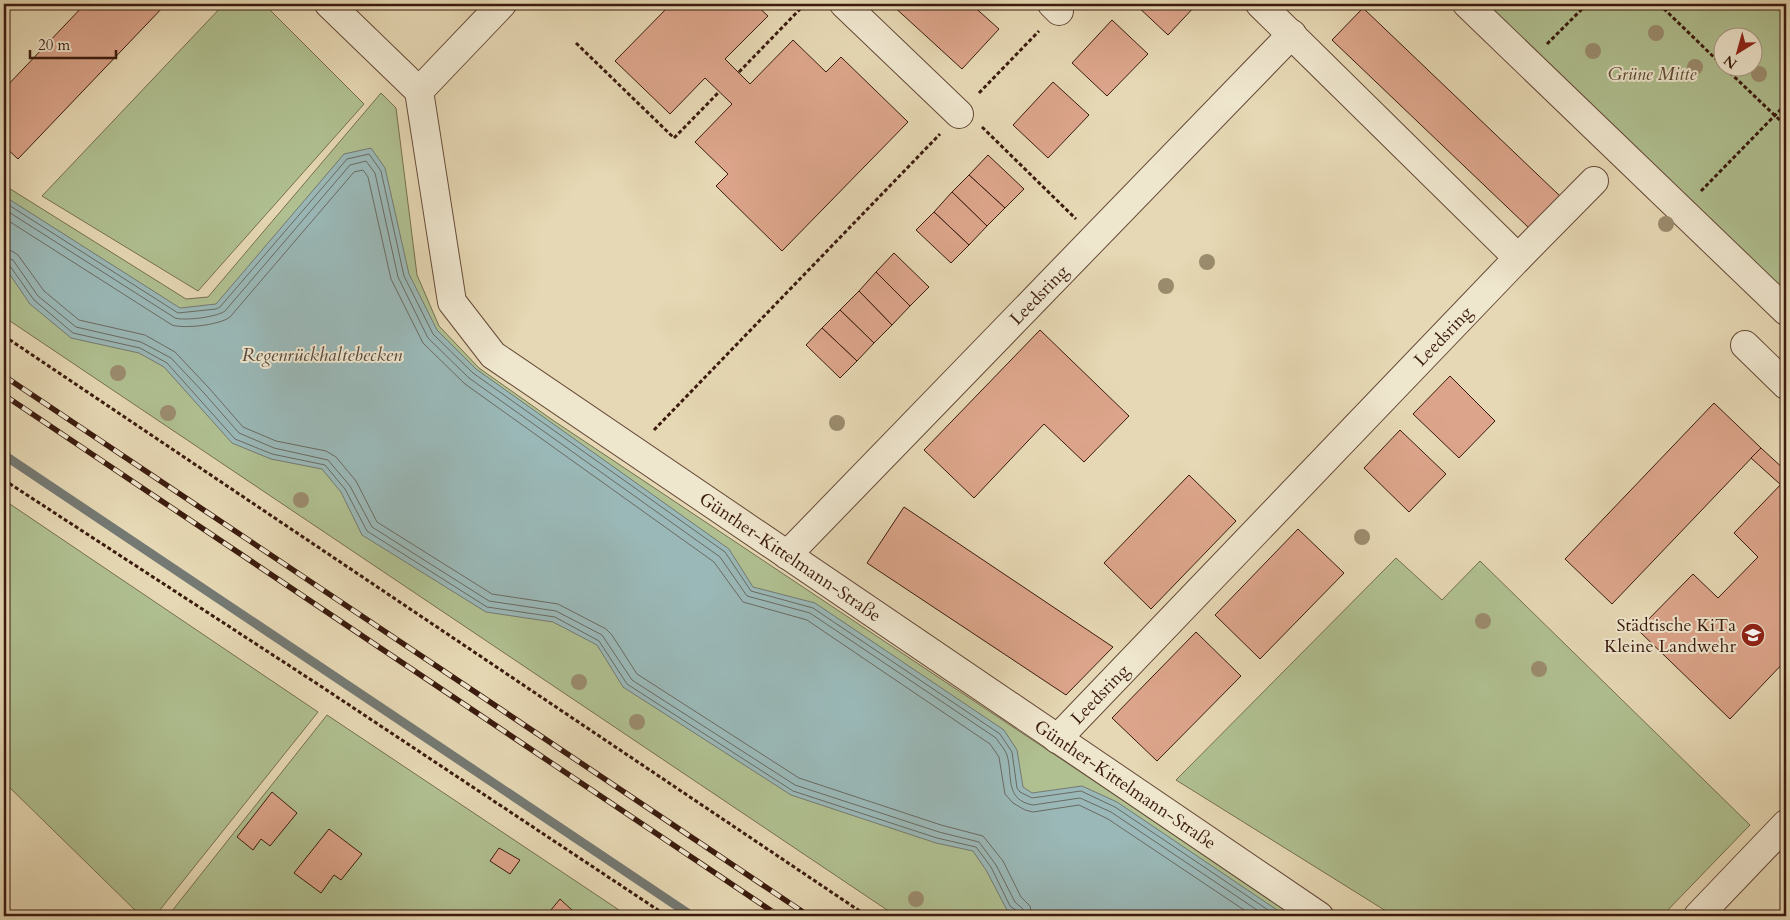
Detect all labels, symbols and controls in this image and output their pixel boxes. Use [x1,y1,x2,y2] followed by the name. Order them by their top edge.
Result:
[30,28,116,60] scale bar
[1712,28,1762,78] north arrow
[38,35,70,55] text: 20 m
[1720,51,1741,73] text: N
[1608,62,1697,87] park label: Grüne Mitte
[1004,259,1075,331] street label: Leedsring
[1409,300,1479,372] street label: Leedsring
[242,342,403,368] water label: Regenrückhaltebecken
[694,487,886,628] street label: Günther-Kittelmann-Straße
[1604,613,1736,659] place label: Städtische KiTa Kleine Landwehr
[1740,622,1766,648] school or university icon: Städtische KiTa Kleine Landwehr
[1065,658,1136,730] street label: Leedsring
[1029,714,1221,856] street label: Günther-Kittelmann-Straße

